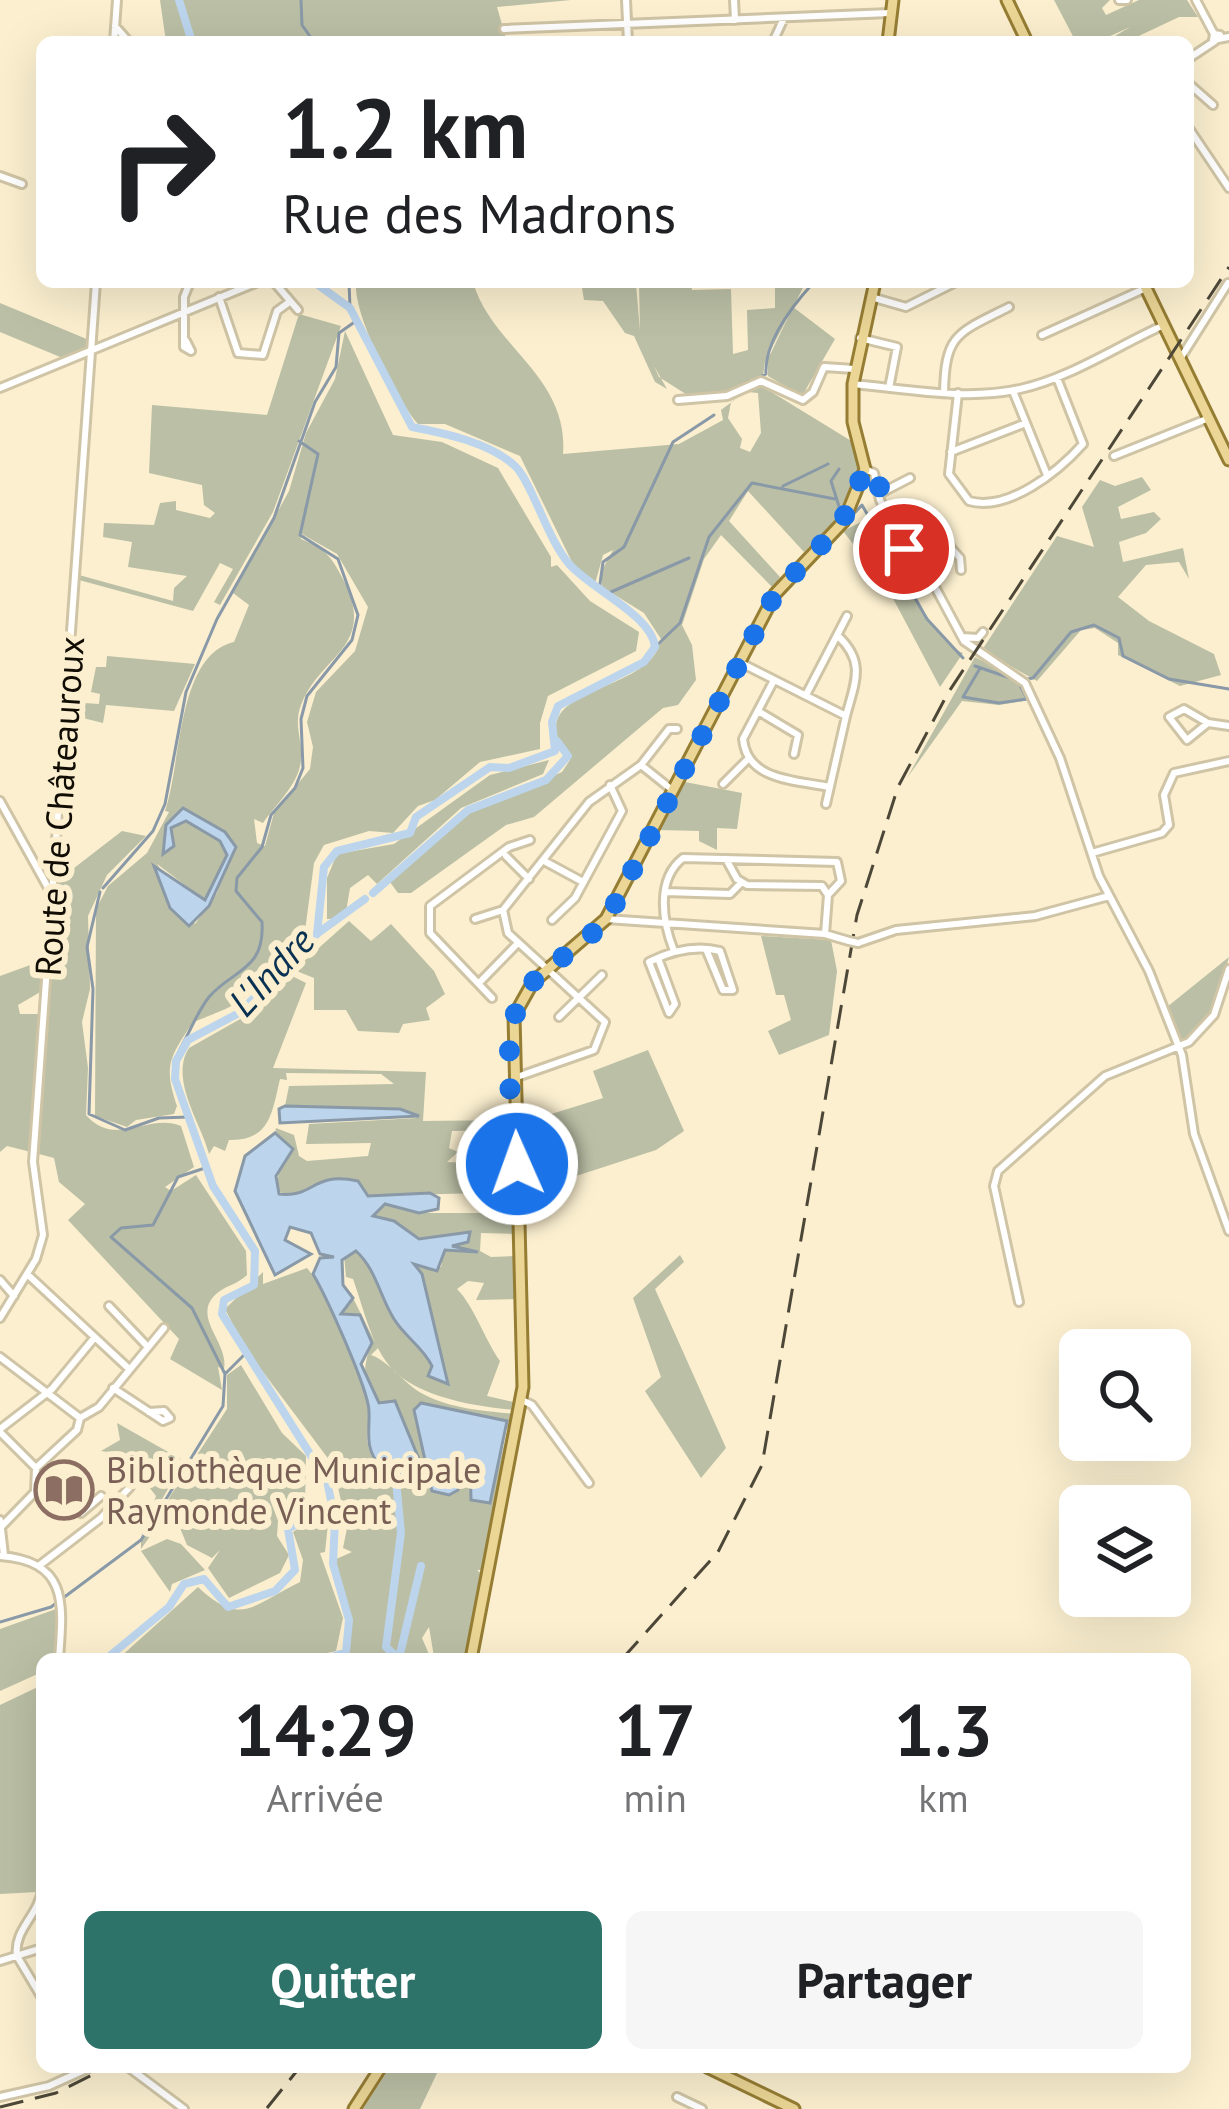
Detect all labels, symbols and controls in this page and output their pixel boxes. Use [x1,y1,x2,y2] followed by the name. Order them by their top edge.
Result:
[282,72,528,181] text: 1.2 km
[84,84,240,240] icon: right
[282,178,676,248] text: Rue des Madrons
[853,498,955,600] pin
[871,516,937,582] icon: arrive
[24,635,94,977] street label: Route de Châteauroux
[217,915,325,1027] water label: L'Indre
[454,1101,580,1227] position arrow
[1059,1329,1191,1617] map controls
[1059,1329,1191,1461] button: search
[106,1446,481,1534] place label: Bibliothèque Municipale Raymonde Vincent
[33,1459,95,1521] library icon: Bibliothèque Municipale Raymonde Vincent
[1059,1485,1191,1617] button: layers
[234,1683,416,1776] text: 14:29
[614,1683,696,1776] text: 17
[894,1683,993,1776] text: 1.3
[266,1772,384,1823] text: Arrivée
[623,1772,687,1823] text: min
[918,1772,969,1823] text: km
[84,1911,602,2049] button: Quitter
[626,1911,1143,2049] button: Partager

